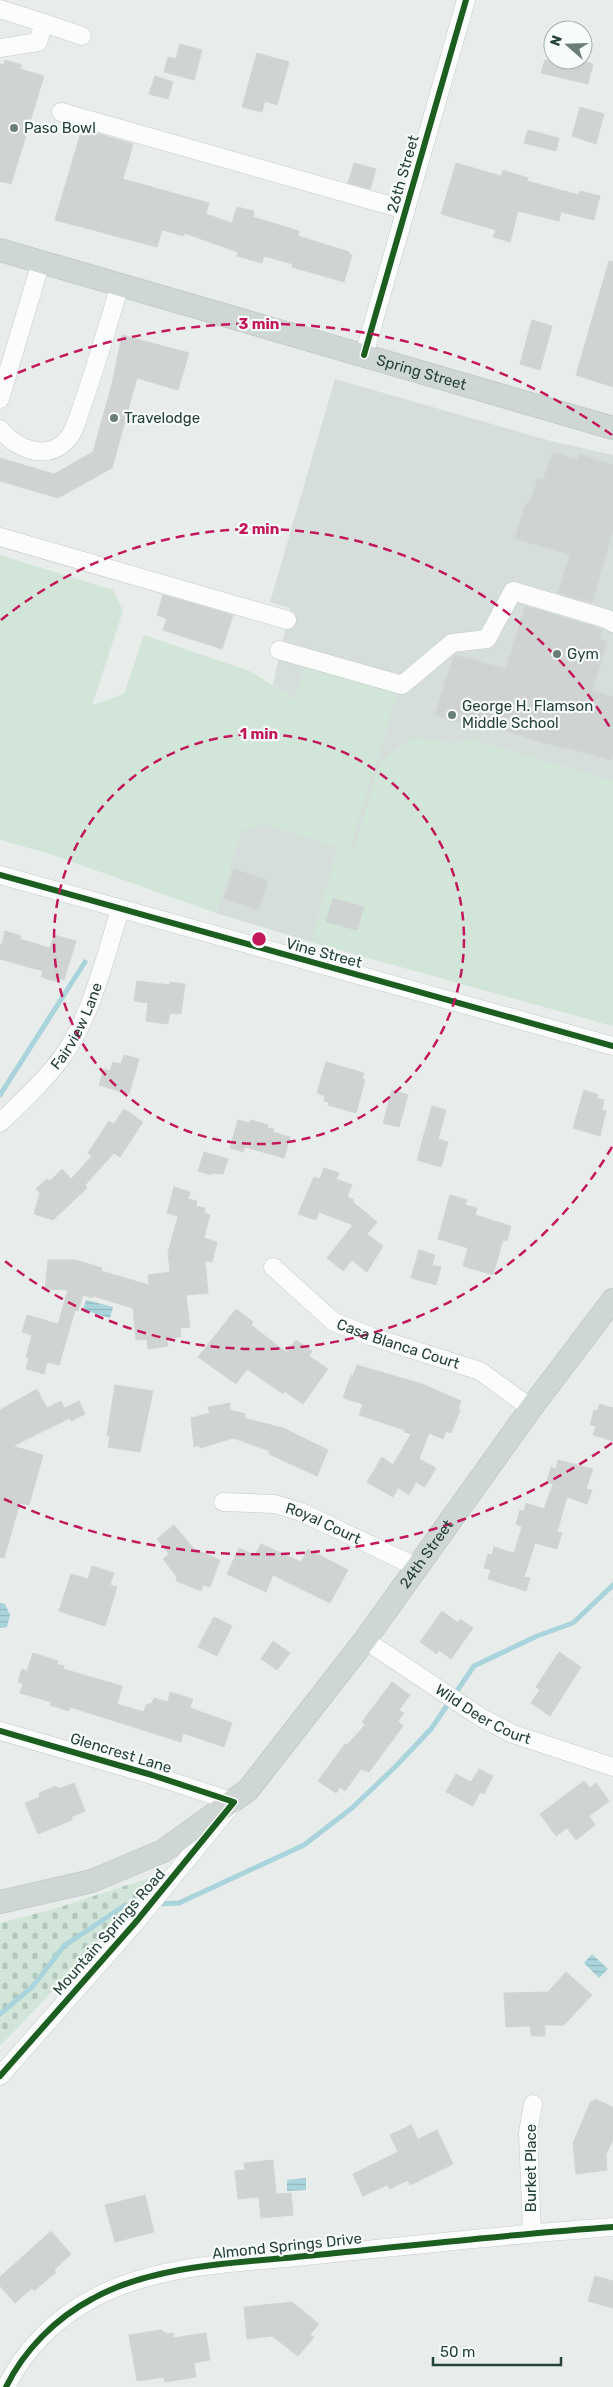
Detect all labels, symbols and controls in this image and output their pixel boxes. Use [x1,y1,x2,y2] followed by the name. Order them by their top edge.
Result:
[543,20,593,70] north arrow
[547,33,566,48] text: N
[24,119,96,137] place label: Paso Bowl
[8,122,20,134] marker: Paso Bowl
[383,133,423,215] street label: 26th Street
[239,315,279,333] text: 3 min
[375,351,469,394] street label: Spring Street
[124,409,200,427] place label: Travelodge
[108,412,120,424] marker: Travelodge
[239,520,279,538] text: 2 min
[567,645,599,663] place label: Gym
[551,648,563,660] marker: Gym
[462,697,593,732] place label: George H. Flamson Middle School
[446,709,458,721] marker: George H. Flamson Middle School
[240,725,278,743] text: 1 min
[250,930,268,948] centre of rings
[284,934,364,972] street label: Vine Street
[47,980,106,1073] street label: Fairview Lane
[334,1315,462,1373] street label: Casa Blanca Court
[283,1499,364,1548] street label: Royal Court
[396,1516,457,1592] street label: 24th Street
[432,1680,533,1748] street label: Wild Deer Court
[68,1729,174,1777] street label: Glencrest Lane
[49,1865,169,1999] street label: Mountain Springs Road
[522,2124,540,2212] street label: Burket Place
[211,2229,363,2263] street label: Almond Springs Drive
[433,2334,560,2366] scale bar
[440,2343,475,2361] text: 50 m

